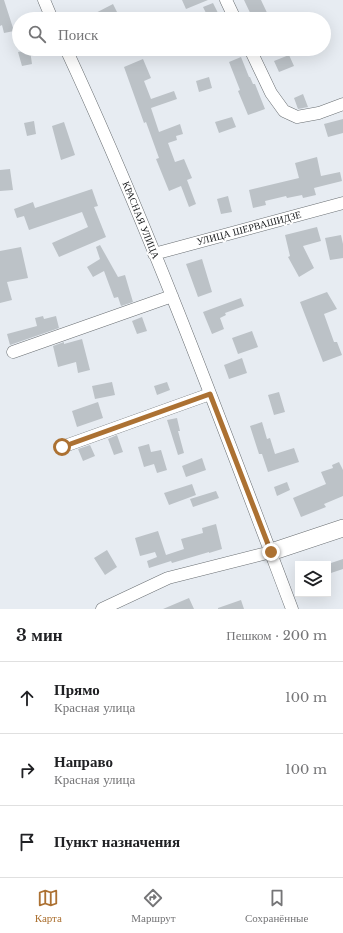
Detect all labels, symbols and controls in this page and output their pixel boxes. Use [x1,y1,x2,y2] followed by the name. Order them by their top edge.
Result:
[12,12,331,56] search box
[26,23,48,45] icon: search
[58,25,98,44] text: Поиск
[119,179,163,262] street label: КРАСНАЯ УЛИЦА
[195,208,303,248] street label: УЛИЦА ШЕРВАШИДЗЕ
[53,438,71,456] route start
[262,543,280,561] route end
[295,561,331,597] map controls
[295,561,331,597] button: layers
[16,625,63,646] text: 3 мин
[226,627,327,644] text: Пешком · 200 m
[54,680,100,699] text: Прямо
[16,687,38,709] icon: ahead
[285,689,327,706] text: 100 m
[54,699,135,716] text: Красная улица
[54,752,113,771] text: Направо
[16,759,38,781] icon: right
[285,761,327,778] text: 100 m
[54,771,135,788] text: Красная улица
[16,831,38,853] icon: arrive
[54,832,180,851] text: Пункт назначения
[35,887,62,925] tab: Карта
[131,887,176,925] tab: Маршрут
[245,887,308,925] tab: Сохранённые

